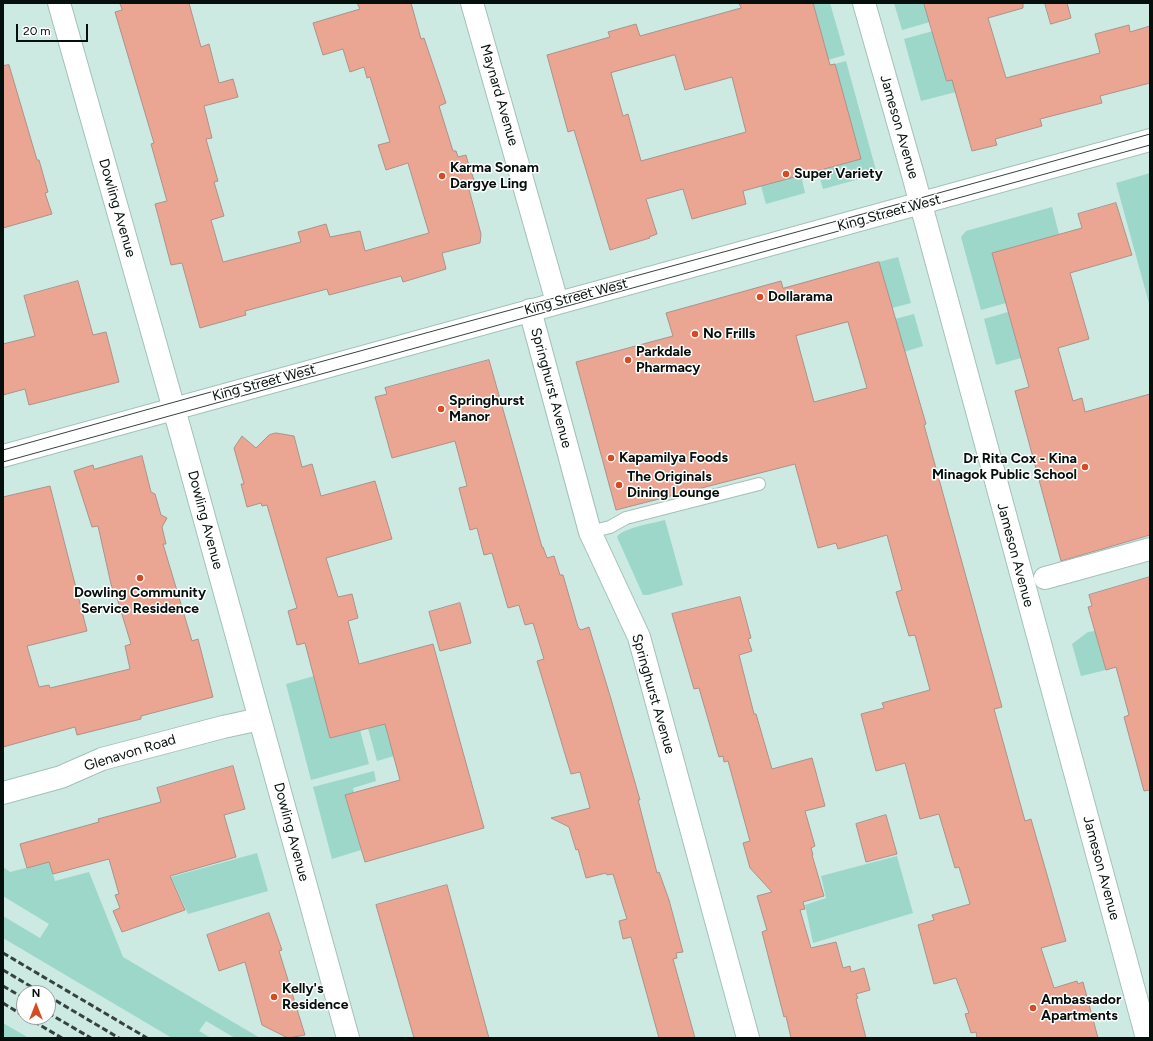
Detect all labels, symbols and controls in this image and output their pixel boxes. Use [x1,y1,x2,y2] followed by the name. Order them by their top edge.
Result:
[18,16,90,42] scale bar
[23,24,51,38] text: 20 m
[476,42,522,148] street label: Maynard Avenue
[876,73,922,181] street label: Jameson Avenue
[95,157,139,259] street label: Dowling Avenue
[450,160,539,192] place label: Karma Sonam Dargye Ling
[794,166,883,182] place label: Super Variety
[781,169,791,179] marker: Super Variety
[437,171,447,181] marker: Karma Sonam Dargye Ling
[836,191,942,235] street label: King Street West
[523,275,629,319] street label: King Street West
[768,289,833,305] place label: Dollarama
[755,292,765,302] marker: Dollarama
[527,326,575,450] street label: Springhurst Avenue
[703,326,755,342] place label: No Frills
[690,329,700,339] marker: No Frills
[636,344,700,376] place label: Parkdale Pharmacy
[623,355,633,365] marker: Parkdale Pharmacy
[211,361,317,405] street label: King Street West
[449,393,525,426] place label: Springhurst Manor
[436,404,446,414] marker: Springhurst Manor
[619,450,728,466] place label: Kapamilya Foods
[932,451,1077,484] place label: Dr Rita Cox - Kina Minagok Public School
[606,453,616,463] marker: Kapamilya Foods
[1080,462,1090,472] marker: Dr Rita Cox - Kina Minagok Public School
[184,469,226,571] street label: Dowling Avenue
[627,469,720,502] place label: The Originals Dining Lounge
[614,480,624,490] marker: The Originals Dining Lounge
[993,501,1037,609] street label: Jameson Avenue
[135,573,145,583] marker: Dowling Community Service Residence
[74,585,206,618] place label: Dowling Community Service Residence
[628,632,678,756] street label: Springhurst Avenue
[82,731,178,775] street label: Glenavon Road
[270,781,312,883] street label: Dowling Avenue
[1079,814,1123,922] street label: Jameson Avenue
[282,981,348,1014] place label: Kelly's Residence
[16,985,56,1025] north arrow
[32,987,40,1000] text: N
[269,992,279,1002] marker: Kelly's Residence
[1041,992,1121,1024] place label: Ambassador Apartments
[1028,1003,1038,1013] marker: Ambassador Apartments

